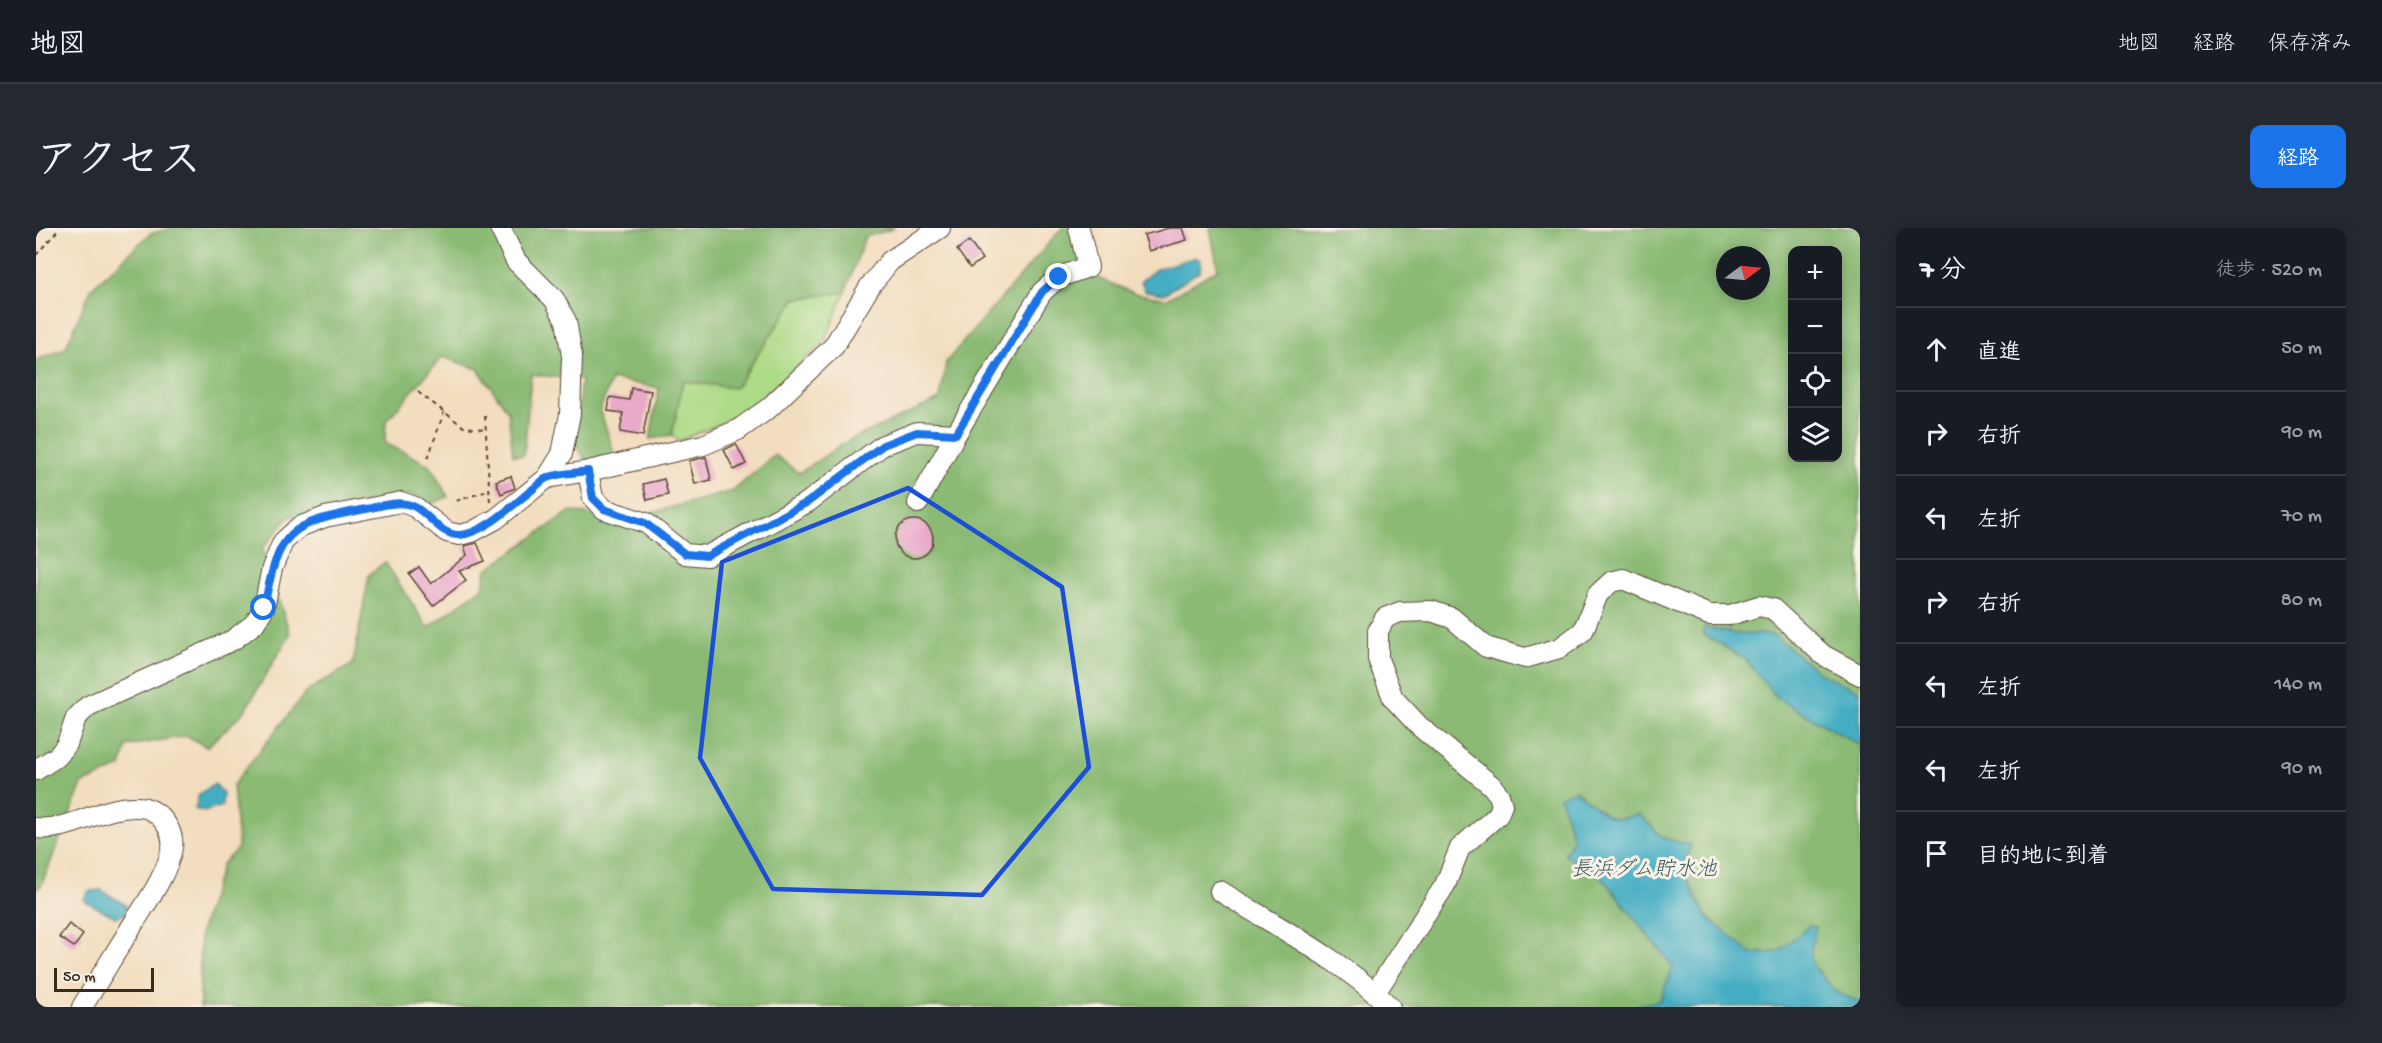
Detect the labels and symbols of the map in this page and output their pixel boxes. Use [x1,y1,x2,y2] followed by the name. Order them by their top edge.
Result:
[1716,246,1770,300] north arrow
[1045,263,1071,289] route end
[250,594,276,620] route start
[1571,858,1718,884] water label: 長浜ダム貯水池
[54,965,154,992] scale bar

